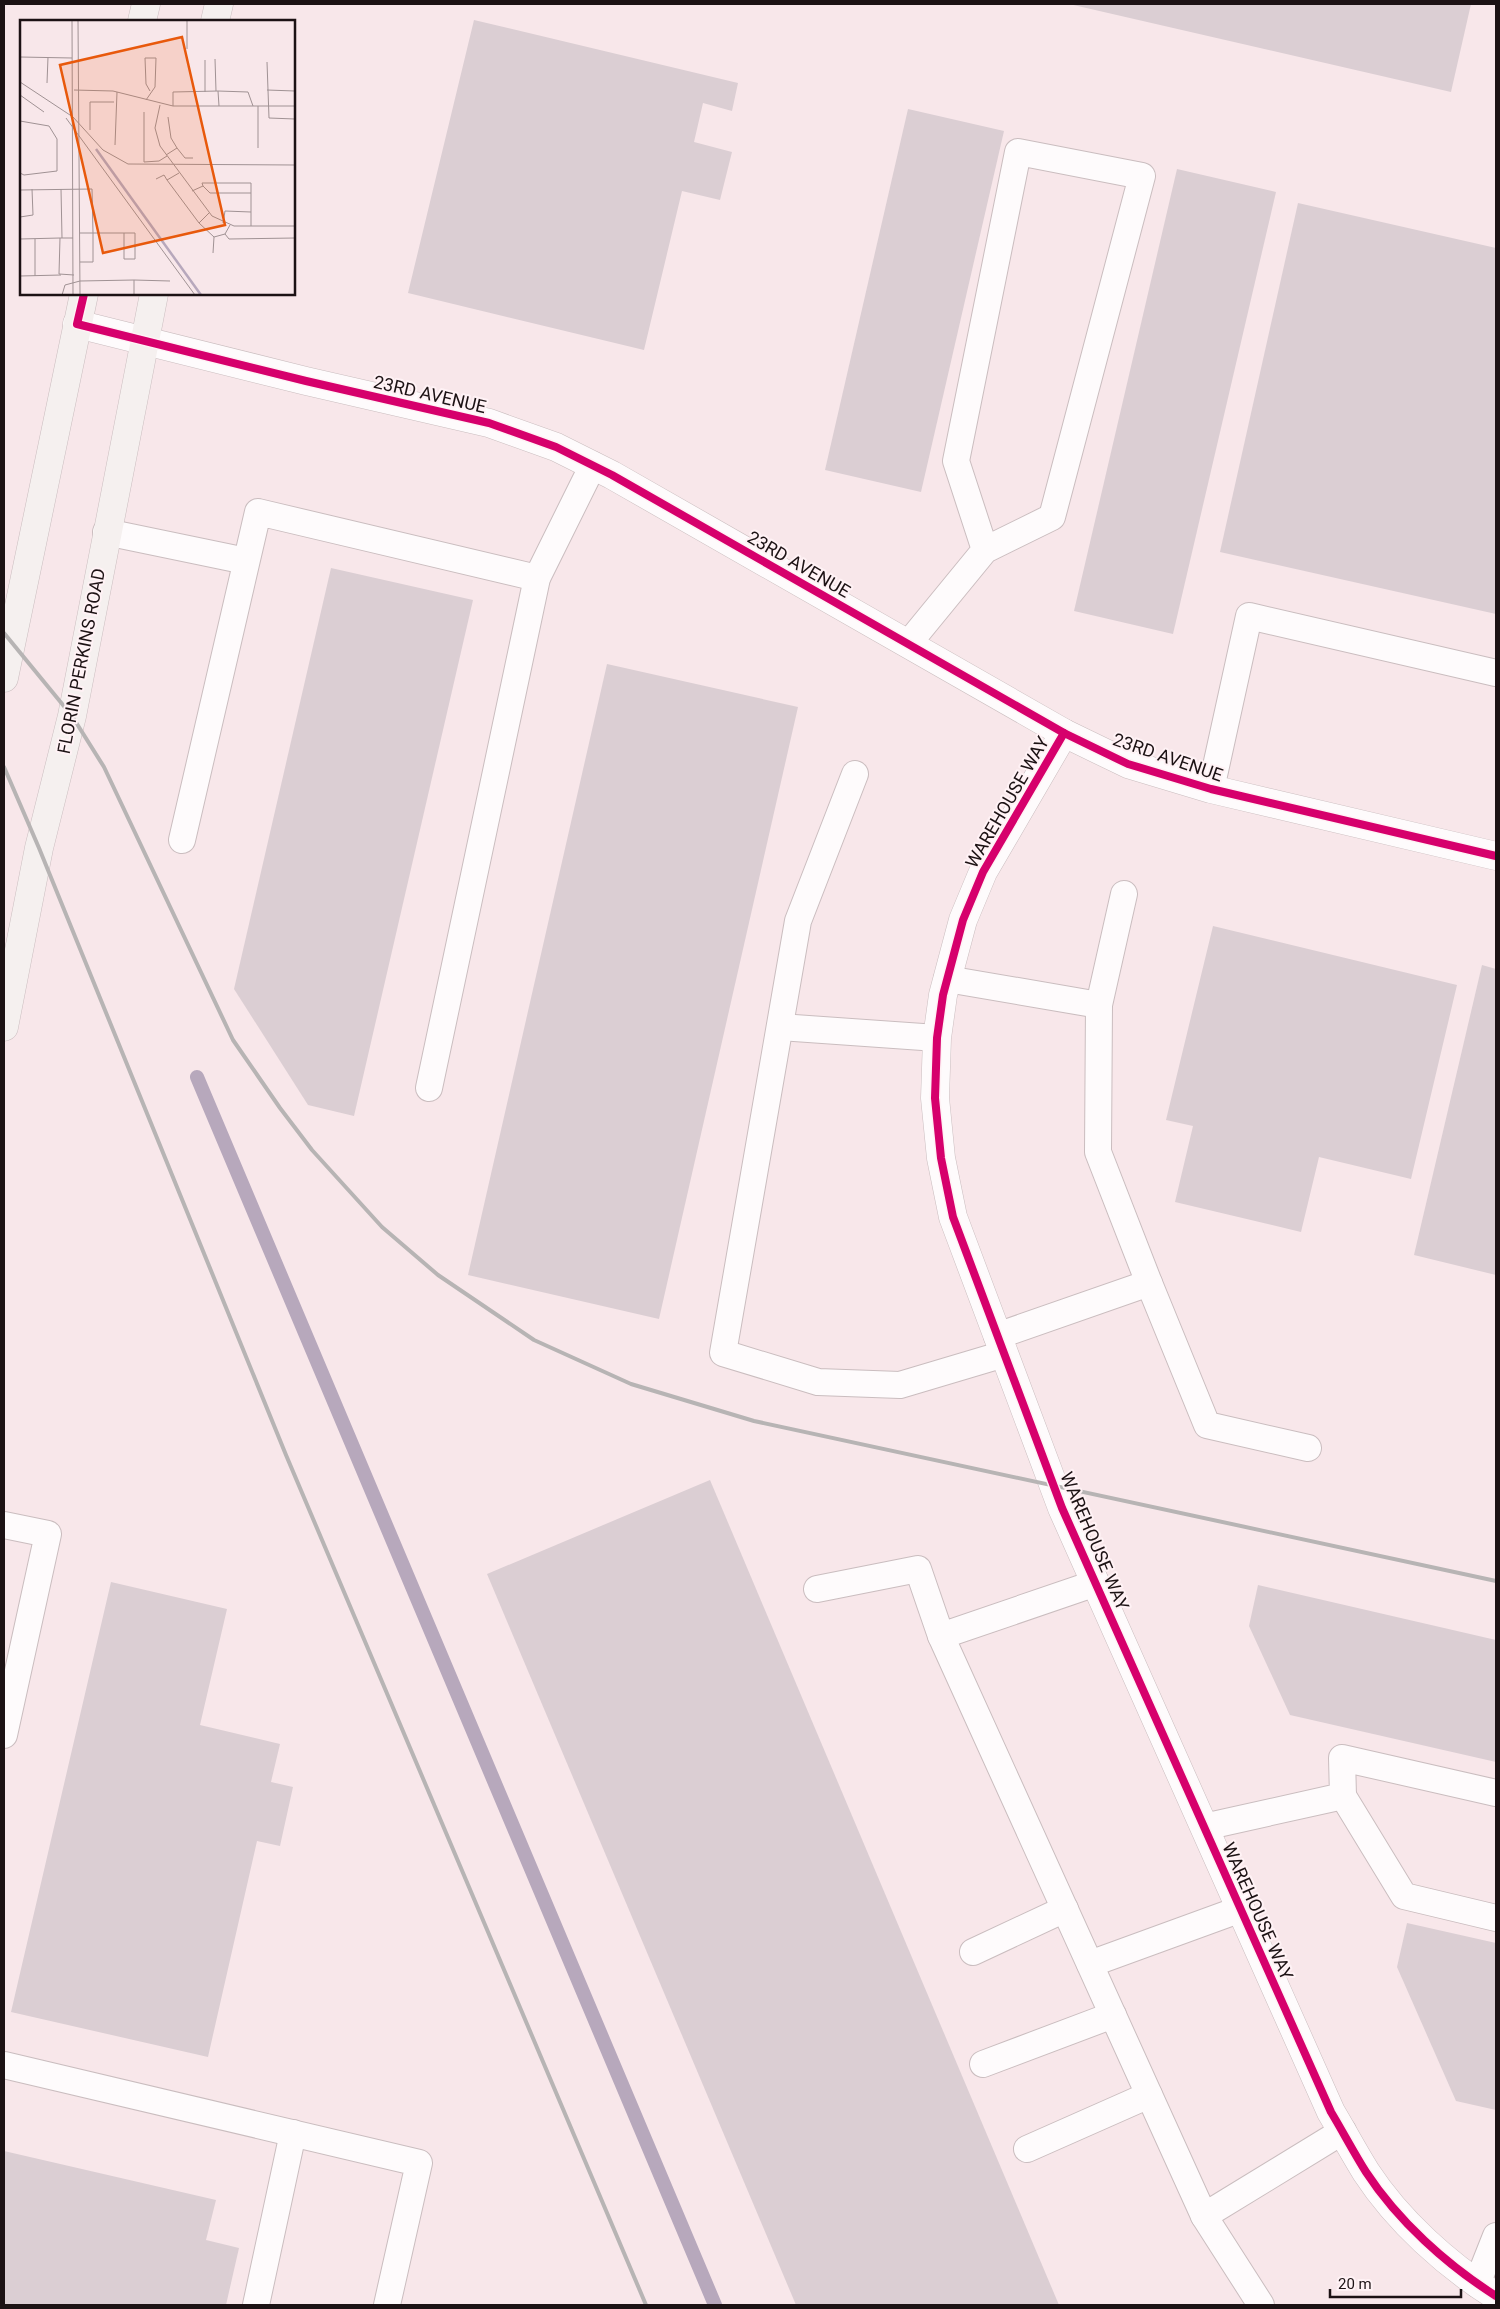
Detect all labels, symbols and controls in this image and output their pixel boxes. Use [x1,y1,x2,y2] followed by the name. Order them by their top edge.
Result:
[20,20,295,295] inset map
[372,371,488,417] street label: 23RD AVENUE
[744,526,854,602] street label: 23RD AVENUE
[53,566,109,756] street label: FLORIN PERKINS ROAD
[1110,728,1226,786] street label: 23RD AVENUE
[961,732,1053,871] street label: WAREHOUSE WAY
[1056,1469,1134,1614] street label: WAREHOUSE WAY
[1218,1839,1298,1983] street label: WAREHOUSE WAY
[1330,2266,1461,2298] scale bar
[1338,2275,1372,2293] text: 20 m

